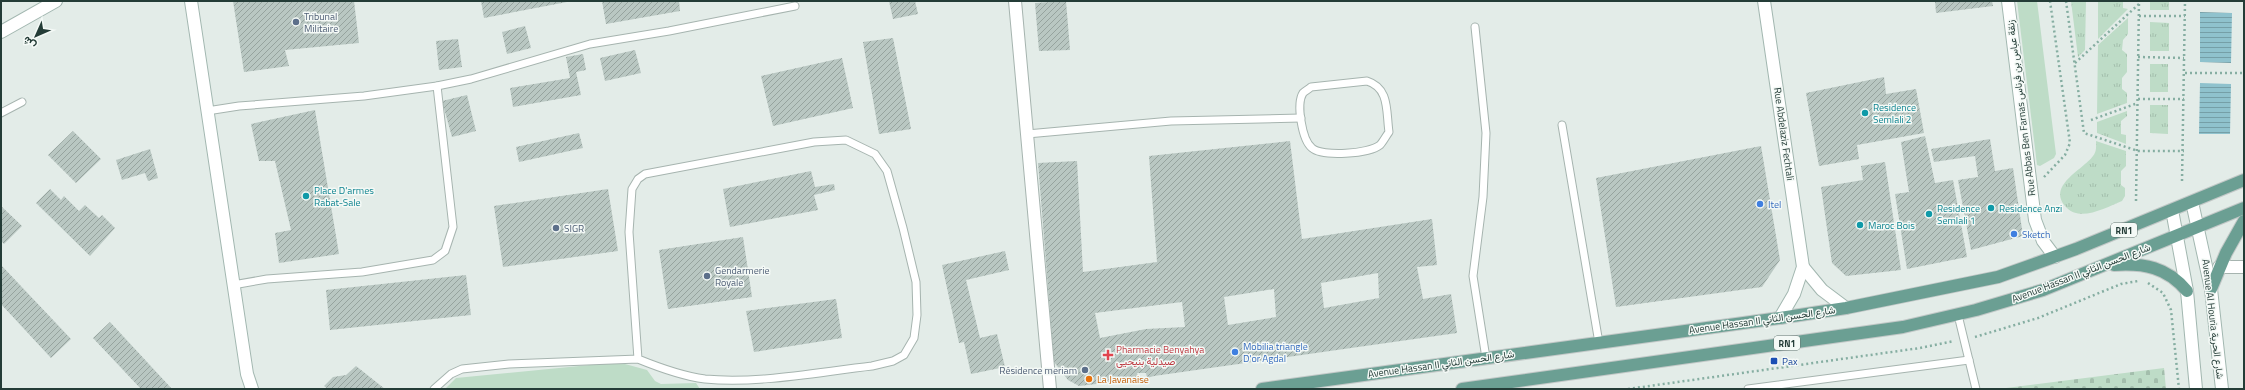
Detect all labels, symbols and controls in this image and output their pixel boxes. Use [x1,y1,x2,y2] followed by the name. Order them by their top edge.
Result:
[304,9,338,36] place label: Tribunal Militaire
[16,16,56,56] north arrow
[291,17,301,27] marker: Tribunal Militaire
[2003,19,2039,197] street label: Rue Abbas Ben Farnas زنقة عباس بن فرناس
[19,33,39,53] text: ش
[1770,86,1798,182] street label: Rue Abdelaziz Fechtali
[1873,100,1916,127] place label: Residence Semlali 2
[1860,108,1870,118] marker: Residence Semlali 2
[314,183,374,210] place label: Place D'armes Rabat-Sale
[301,191,311,201] marker: Place D'armes Rabat-Sale
[1768,197,1781,212] place label: Itel
[1755,199,1765,209] marker: Itel
[1937,201,1980,228] place label: Residence Semlali 1
[1999,201,2062,216] place label: Residence Anzi
[1986,203,1996,213] marker: Residence Anzi
[1924,209,1934,219] marker: Residence Semlali 1
[1868,218,1915,233] place label: Maroc Bois
[1855,220,1865,230] marker: Maroc Bois
[564,221,584,236] place label: SIGR
[551,223,561,233] marker: SIGR
[2111,223,2137,237] road number: RN1
[2022,227,2050,242] place label: Sketch
[2009,229,2019,239] marker: Sketch
[2009,240,2153,307] street label: Avenue Hassan II شارع الحسن الثاني
[2198,258,2228,380] street label: Avenue Al Houria شارع الحرية
[715,263,769,290] place label: Gendarmerie Royale
[702,271,712,281] marker: Gendarmerie Royale
[1688,302,1836,339] street label: Avenue Hassan II شارع الحسن الثاني
[1774,336,1800,350] road number: RN1
[1243,339,1308,366] place label: Mobilia triangle D'or Agdal
[1116,342,1204,369] place label: Pharmacie Benyahya صيدلية بنيحيى
[1367,346,1515,383] street label: Avenue Hassan II شارع الحسن الثاني
[1230,347,1240,357] marker: Mobilia triangle D'or Agdal
[1103,350,1113,360] marker: Pharmacie Benyahya صيدلية بنيحيى
[1782,354,1798,369] place label: Pax
[1769,356,1779,366] marker: Pax
[999,363,1077,378] place label: Résidence meriam
[1080,365,1090,375] marker: Résidence meriam
[1097,372,1149,387] place label: La Javanaise
[1084,374,1094,384] marker: La Javanaise

